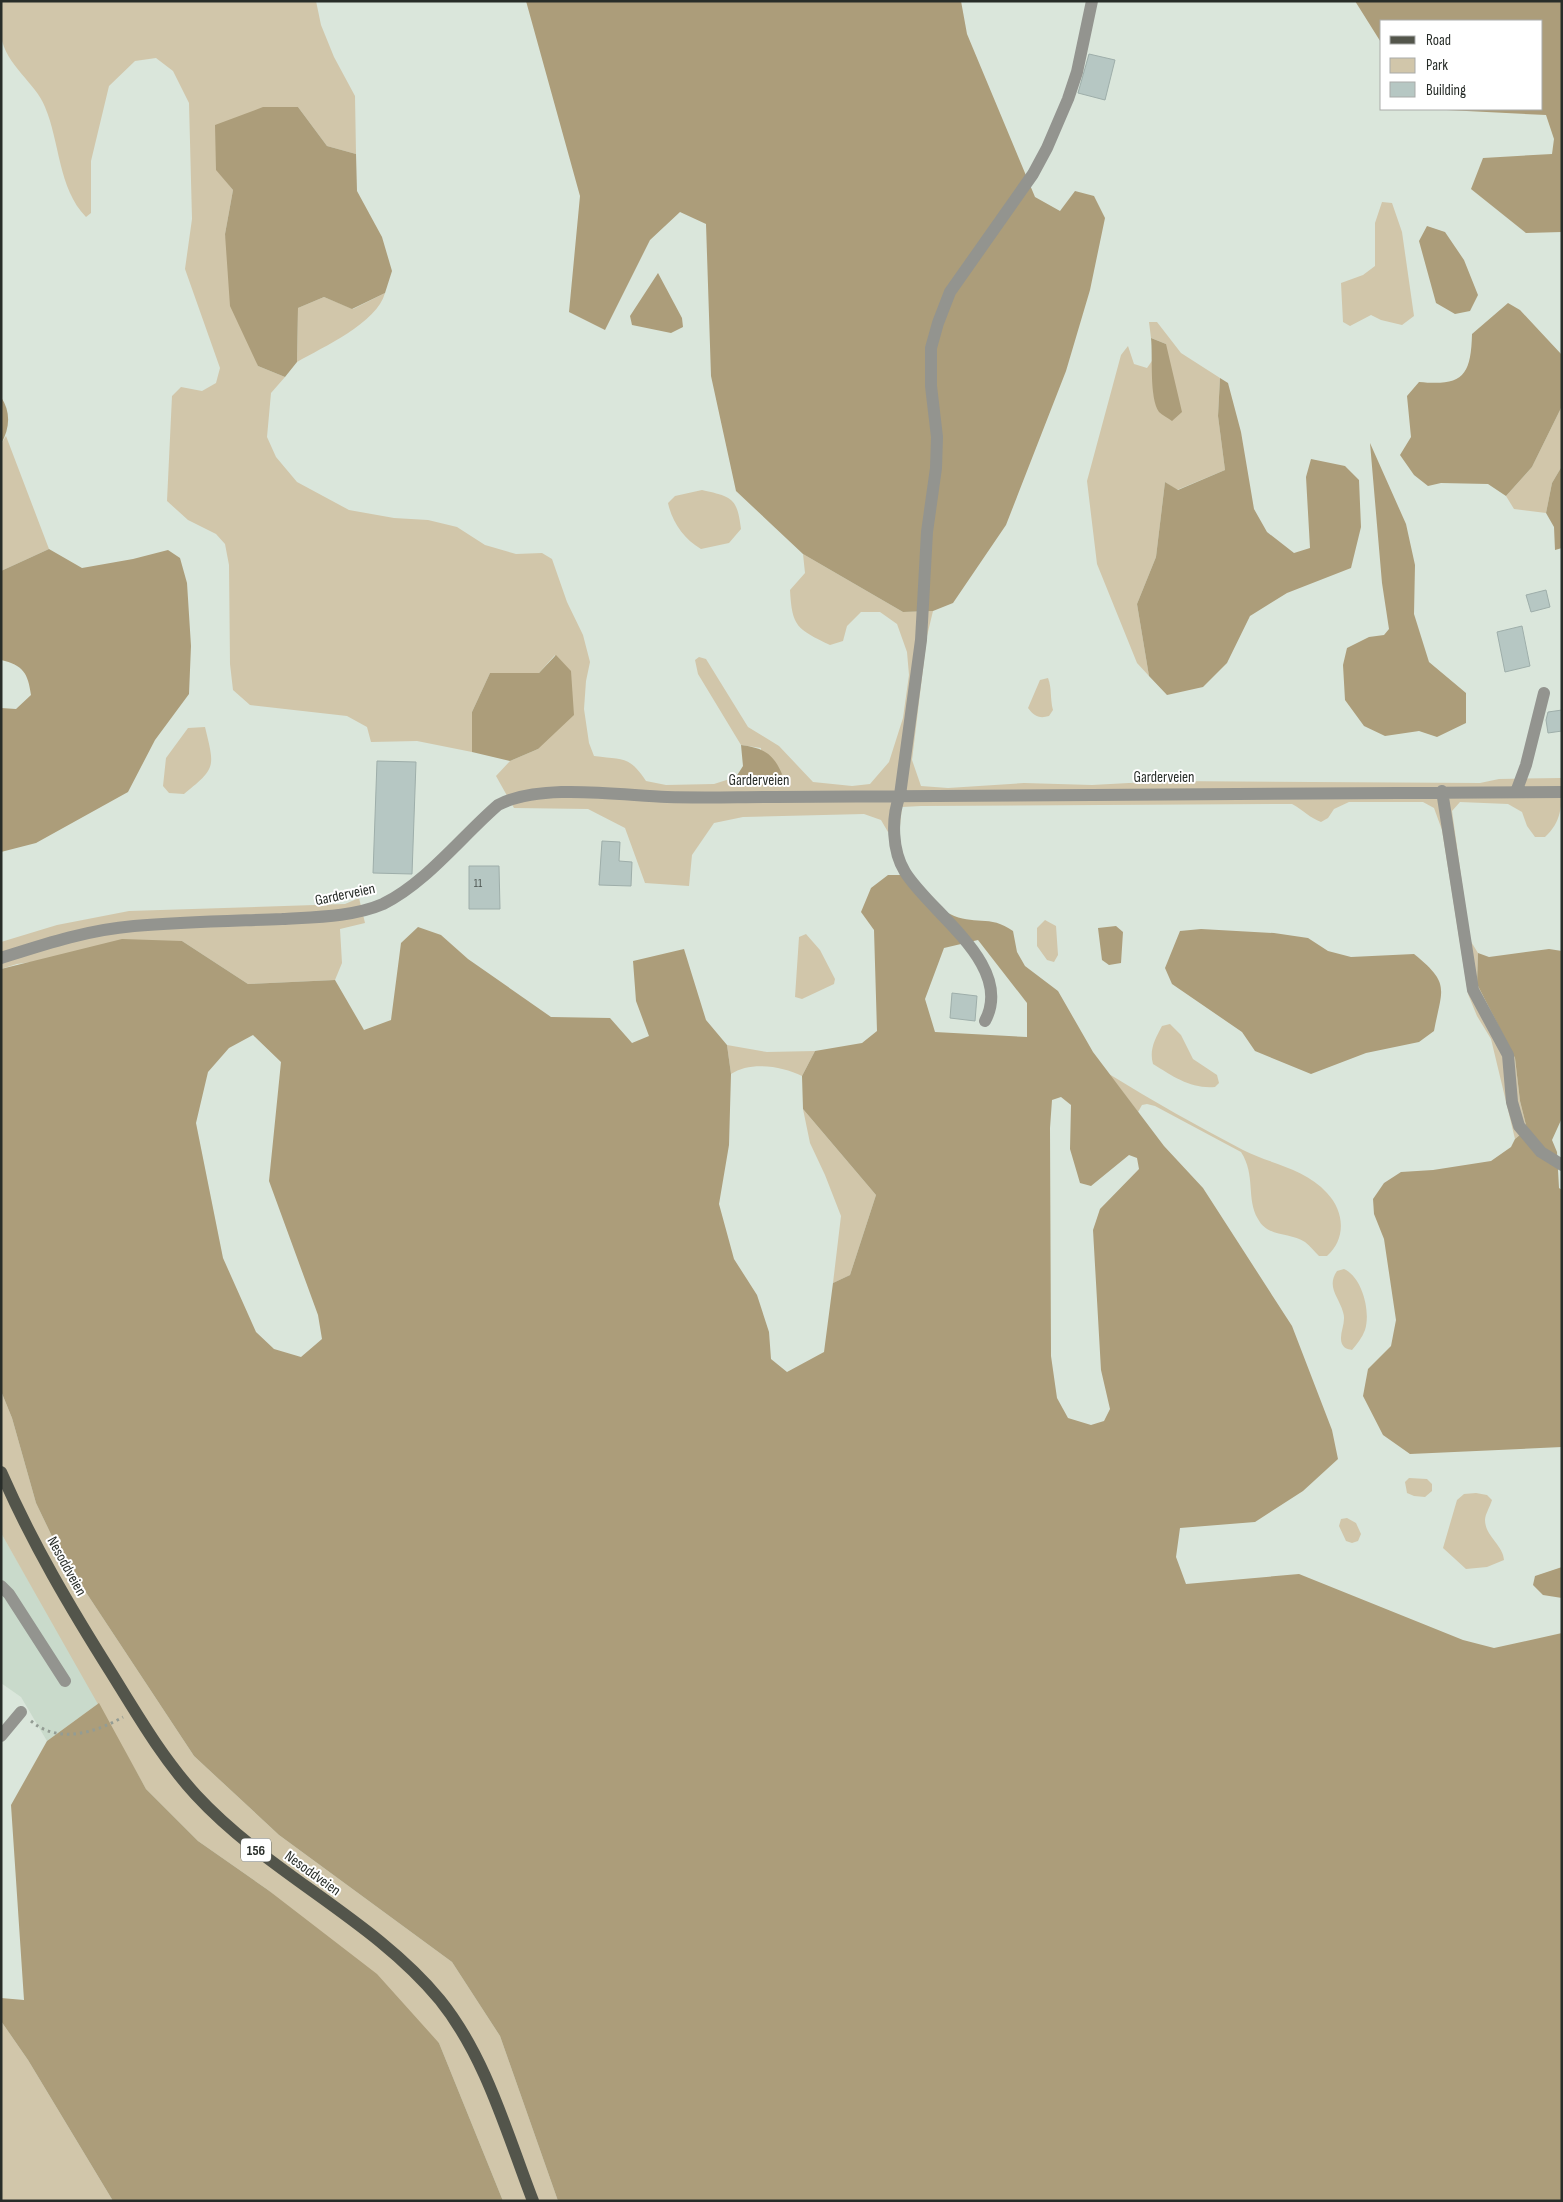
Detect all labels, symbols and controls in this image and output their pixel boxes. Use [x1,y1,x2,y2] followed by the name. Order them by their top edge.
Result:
[1380,20,1543,110] legend
[1426,31,1451,50] text: Road
[1426,56,1448,75] text: Park
[1426,81,1466,100] text: Building
[1134,768,1194,787] street label: Garderveien
[729,771,789,790] street label: Garderveien
[474,876,483,891] house number: 11
[313,879,377,910] street label: Garderveien
[43,1533,91,1599] street label: Nesoddveien
[241,1838,271,1862] road number: 156
[281,1847,344,1900] street label: Nesoddveien

